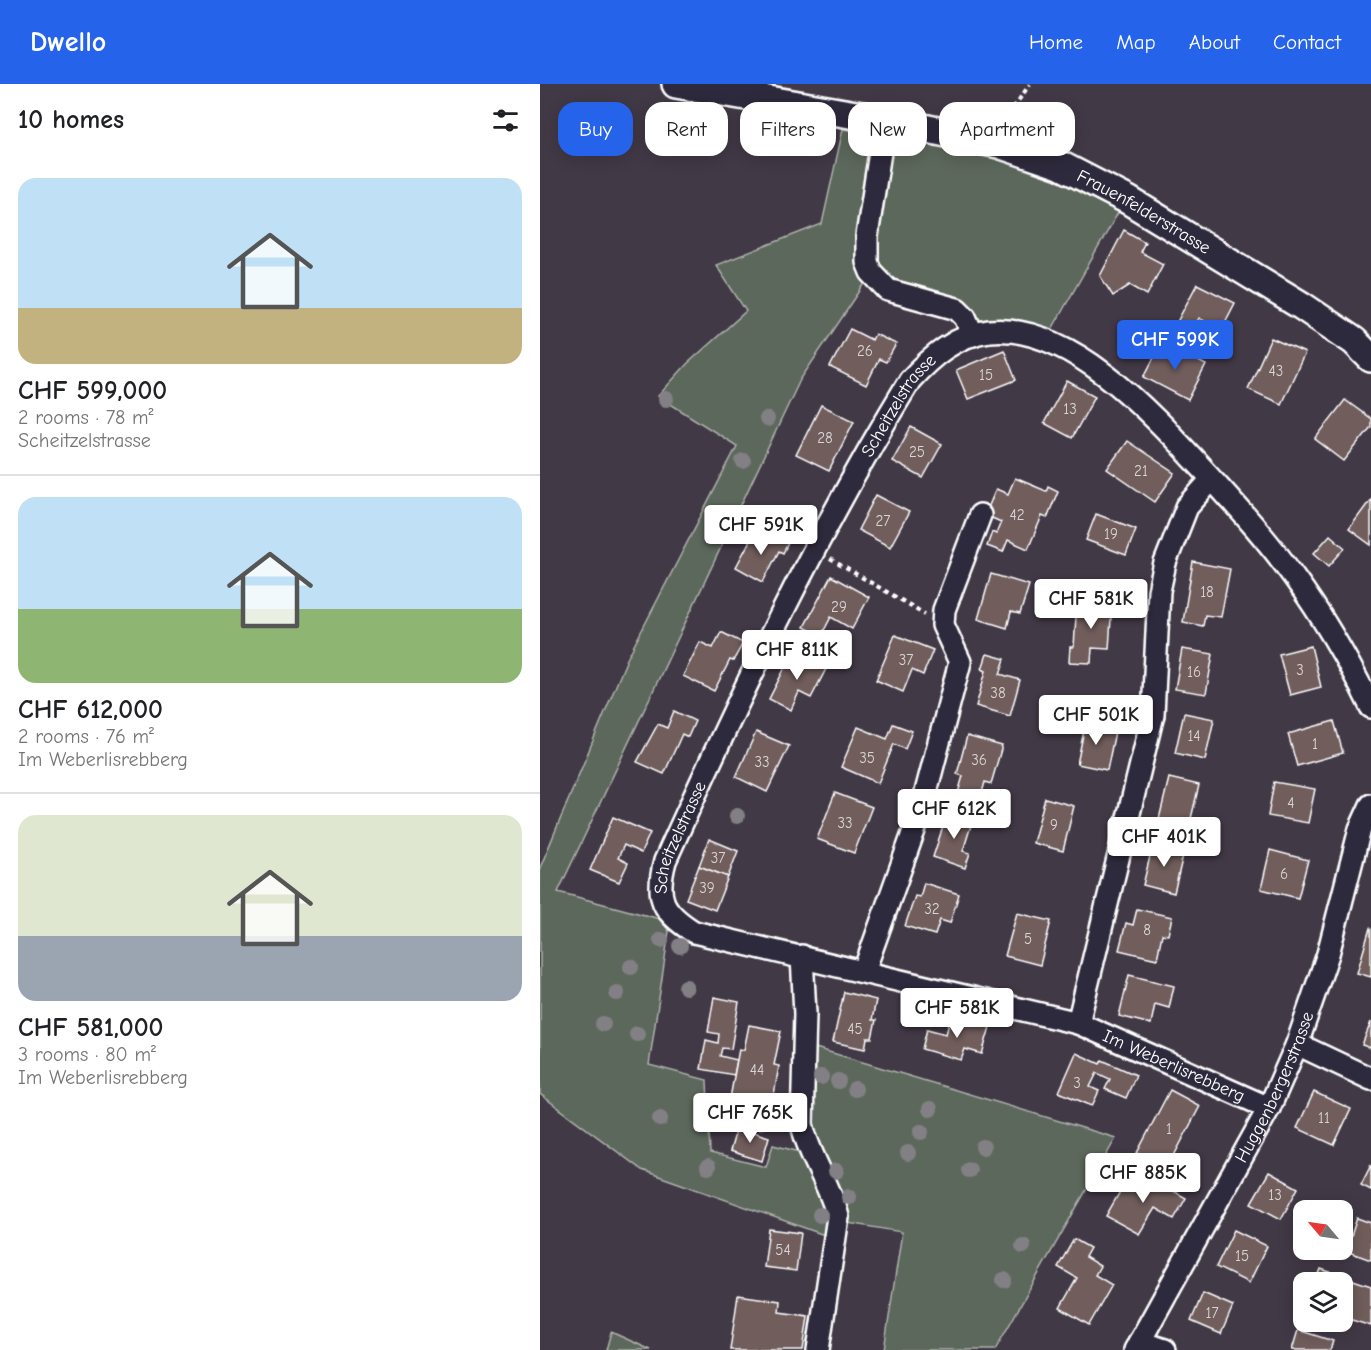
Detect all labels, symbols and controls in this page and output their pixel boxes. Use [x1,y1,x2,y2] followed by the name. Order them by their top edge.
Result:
[30,26,106,58] text: Dwello
[1029,30,1083,54] text: Home
[1116,30,1156,54] text: Map
[1189,30,1240,54] text: About
[1273,30,1341,54] text: Contact
[558,102,633,156] chip: Buy
[645,102,728,156] chip: Rent
[740,102,836,156] chip: Filters
[848,102,927,156] chip: New
[939,102,1075,156] chip: Apartment
[489,104,522,137] icon: filters
[18,105,124,135] text: 10 homes
[1073,165,1214,259] street label: Frauenfelderstrasse
[216,217,324,325] icon: home
[1113,320,1237,371] pin: CHF 599K
[1131,328,1219,351] text: CHF 599K
[857,342,873,360] house number: 26
[857,350,940,461] street label: Scheitzelstrasse
[1269,362,1283,380] house number: 43
[979,366,993,384] house number: 15
[18,376,167,406] text: CHF 599,000
[1063,400,1077,418] house number: 13
[18,406,154,429] text: 2 rooms · 78 m²
[18,429,151,452] text: Scheitzelstrasse
[817,429,833,447] house number: 28
[909,443,925,461] house number: 25
[1134,462,1148,480] house number: 21
[699,505,823,556] pin: CHF 591K
[1009,506,1025,524] house number: 42
[876,512,890,530] house number: 27
[718,513,804,536] text: CHF 591K
[1104,525,1118,543] house number: 19
[216,536,324,644] icon: home
[1029,579,1153,630] pin: CHF 581K
[1200,583,1214,601] house number: 18
[1048,587,1134,610] text: CHF 581K
[831,598,847,616] house number: 29
[735,630,859,681] pin: CHF 811K
[756,638,838,661] text: CHF 811K
[899,651,913,669] house number: 37
[1296,661,1304,679] house number: 3
[1187,663,1201,681] house number: 16
[990,684,1006,702] house number: 38
[18,695,163,725] text: CHF 612,000
[1034,695,1158,746] pin: CHF 501K
[1053,703,1139,726] text: CHF 501K
[18,725,154,748] text: 2 rooms · 76 m²
[1187,727,1201,745] house number: 14
[1312,735,1318,753] house number: 1
[18,748,188,771] text: Im Weberlisrebberg
[859,749,875,767] house number: 35
[971,751,987,769] house number: 36
[754,753,770,771] house number: 33
[651,778,711,894] street label: Scheitzelstrasse
[892,789,1016,840] pin: CHF 612K
[1287,794,1295,812] house number: 4
[912,797,996,820] text: CHF 612K
[837,814,853,832] house number: 33
[1050,816,1058,834] house number: 9
[1102,817,1226,868] pin: CHF 401K
[1122,825,1206,848] text: CHF 401K
[711,849,725,867] house number: 37
[216,854,324,962] icon: home
[1280,865,1288,883] house number: 6
[699,879,715,897] house number: 39
[924,900,940,918] house number: 32
[1143,921,1151,939] house number: 8
[1024,930,1032,948] house number: 5
[895,988,1019,1039] pin: CHF 581K
[914,996,1000,1019] text: CHF 581K
[1231,1009,1318,1166] street label: Huggenbergerstrasse
[18,1013,163,1043] text: CHF 581,000
[847,1020,863,1038] house number: 45
[1100,1025,1248,1107] street label: Im Weberlisrebberg
[18,1043,156,1066] text: 3 rooms · 80 m²
[750,1061,764,1079] house number: 44
[18,1066,188,1089] text: Im Weberlisrebberg
[1073,1074,1081,1092] house number: 3
[688,1093,812,1144] pin: CHF 765K
[707,1101,793,1124] text: CHF 765K
[1318,1109,1330,1127] house number: 11
[1166,1120,1172,1138] house number: 1
[1081,1153,1205,1204] pin: CHF 885K
[1099,1161,1187,1184] text: CHF 885K
[1268,1186,1282,1204] house number: 13
[1293,1200,1353,1260] north arrow
[1293,1200,1353,1332] map controls
[775,1241,791,1259] house number: 54
[1235,1247,1249,1265] house number: 15
[1293,1272,1353,1332] button: layers
[1205,1304,1219,1322] house number: 17

